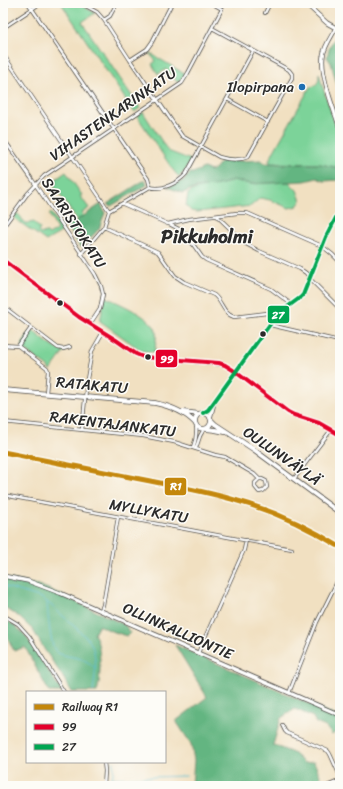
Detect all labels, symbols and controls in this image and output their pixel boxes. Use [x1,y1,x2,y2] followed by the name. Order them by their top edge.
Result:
[44,60,183,168] street label: VIHASTENKARINKATU
[226,74,294,100] place label: Ilopirpana
[297,82,307,92] marker: Ilopirpana
[35,172,114,274] street label: SAARISTOKATU
[161,220,255,253] district label: Pikkuholmi
[55,298,65,308] unlabelled marker
[267,305,290,324] line badge: 27
[271,306,286,325] text: 27
[258,329,268,339] unlabelled marker
[155,349,178,368] line badge: 99
[160,350,174,369] text: 99
[143,352,153,362] unlabelled marker
[55,369,130,401] street label: RATAKATU
[48,403,178,445] street label: RAKENTAJANKATU
[238,419,328,494] street label: OULUNVÄYLÄ
[164,477,187,496] line badge: R1
[169,477,182,496] text: R1
[107,491,191,531] street label: MYLLYKATU
[119,595,239,668] street label: OLLINKALLIONTIE
[26,691,166,763] legend
[62,696,118,718] text: Railway R1
[62,716,77,738] text: 99
[62,736,77,758] text: 27

